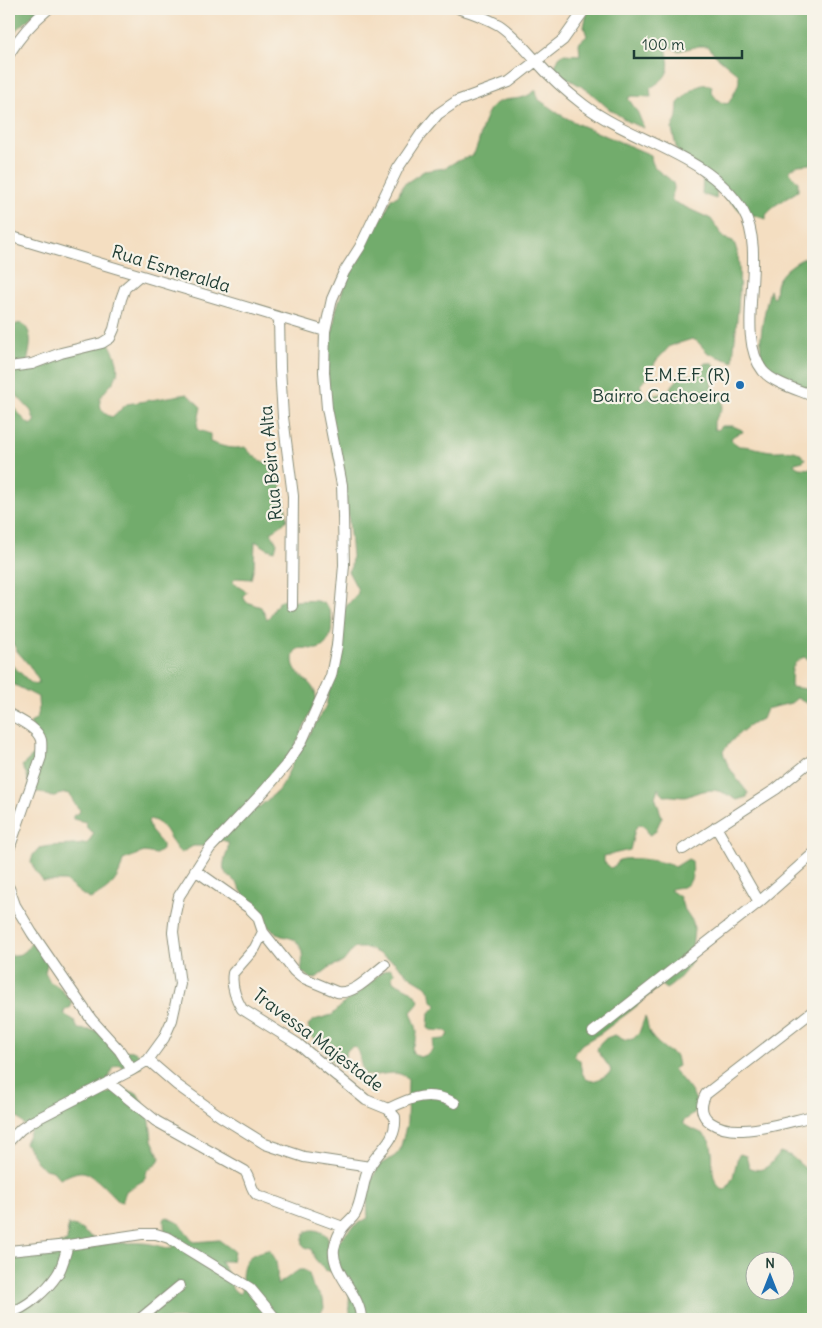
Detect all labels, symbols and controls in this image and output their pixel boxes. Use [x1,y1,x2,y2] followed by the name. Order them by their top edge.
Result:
[634,28,742,60] scale bar
[642,35,684,54] text: 100 m
[109,240,233,297] street label: Rua Esmeralda
[592,363,730,407] place label: E.M.E.F. (R) Bairro Cachoeira
[734,379,746,391] marker: E.M.E.F. (R) Bairro Cachoeira
[254,405,287,522] street label: Rua Beira Alta
[248,983,388,1096] street label: Travessa Majestade
[744,1250,794,1300] north arrow
[765,1254,775,1272] text: N

